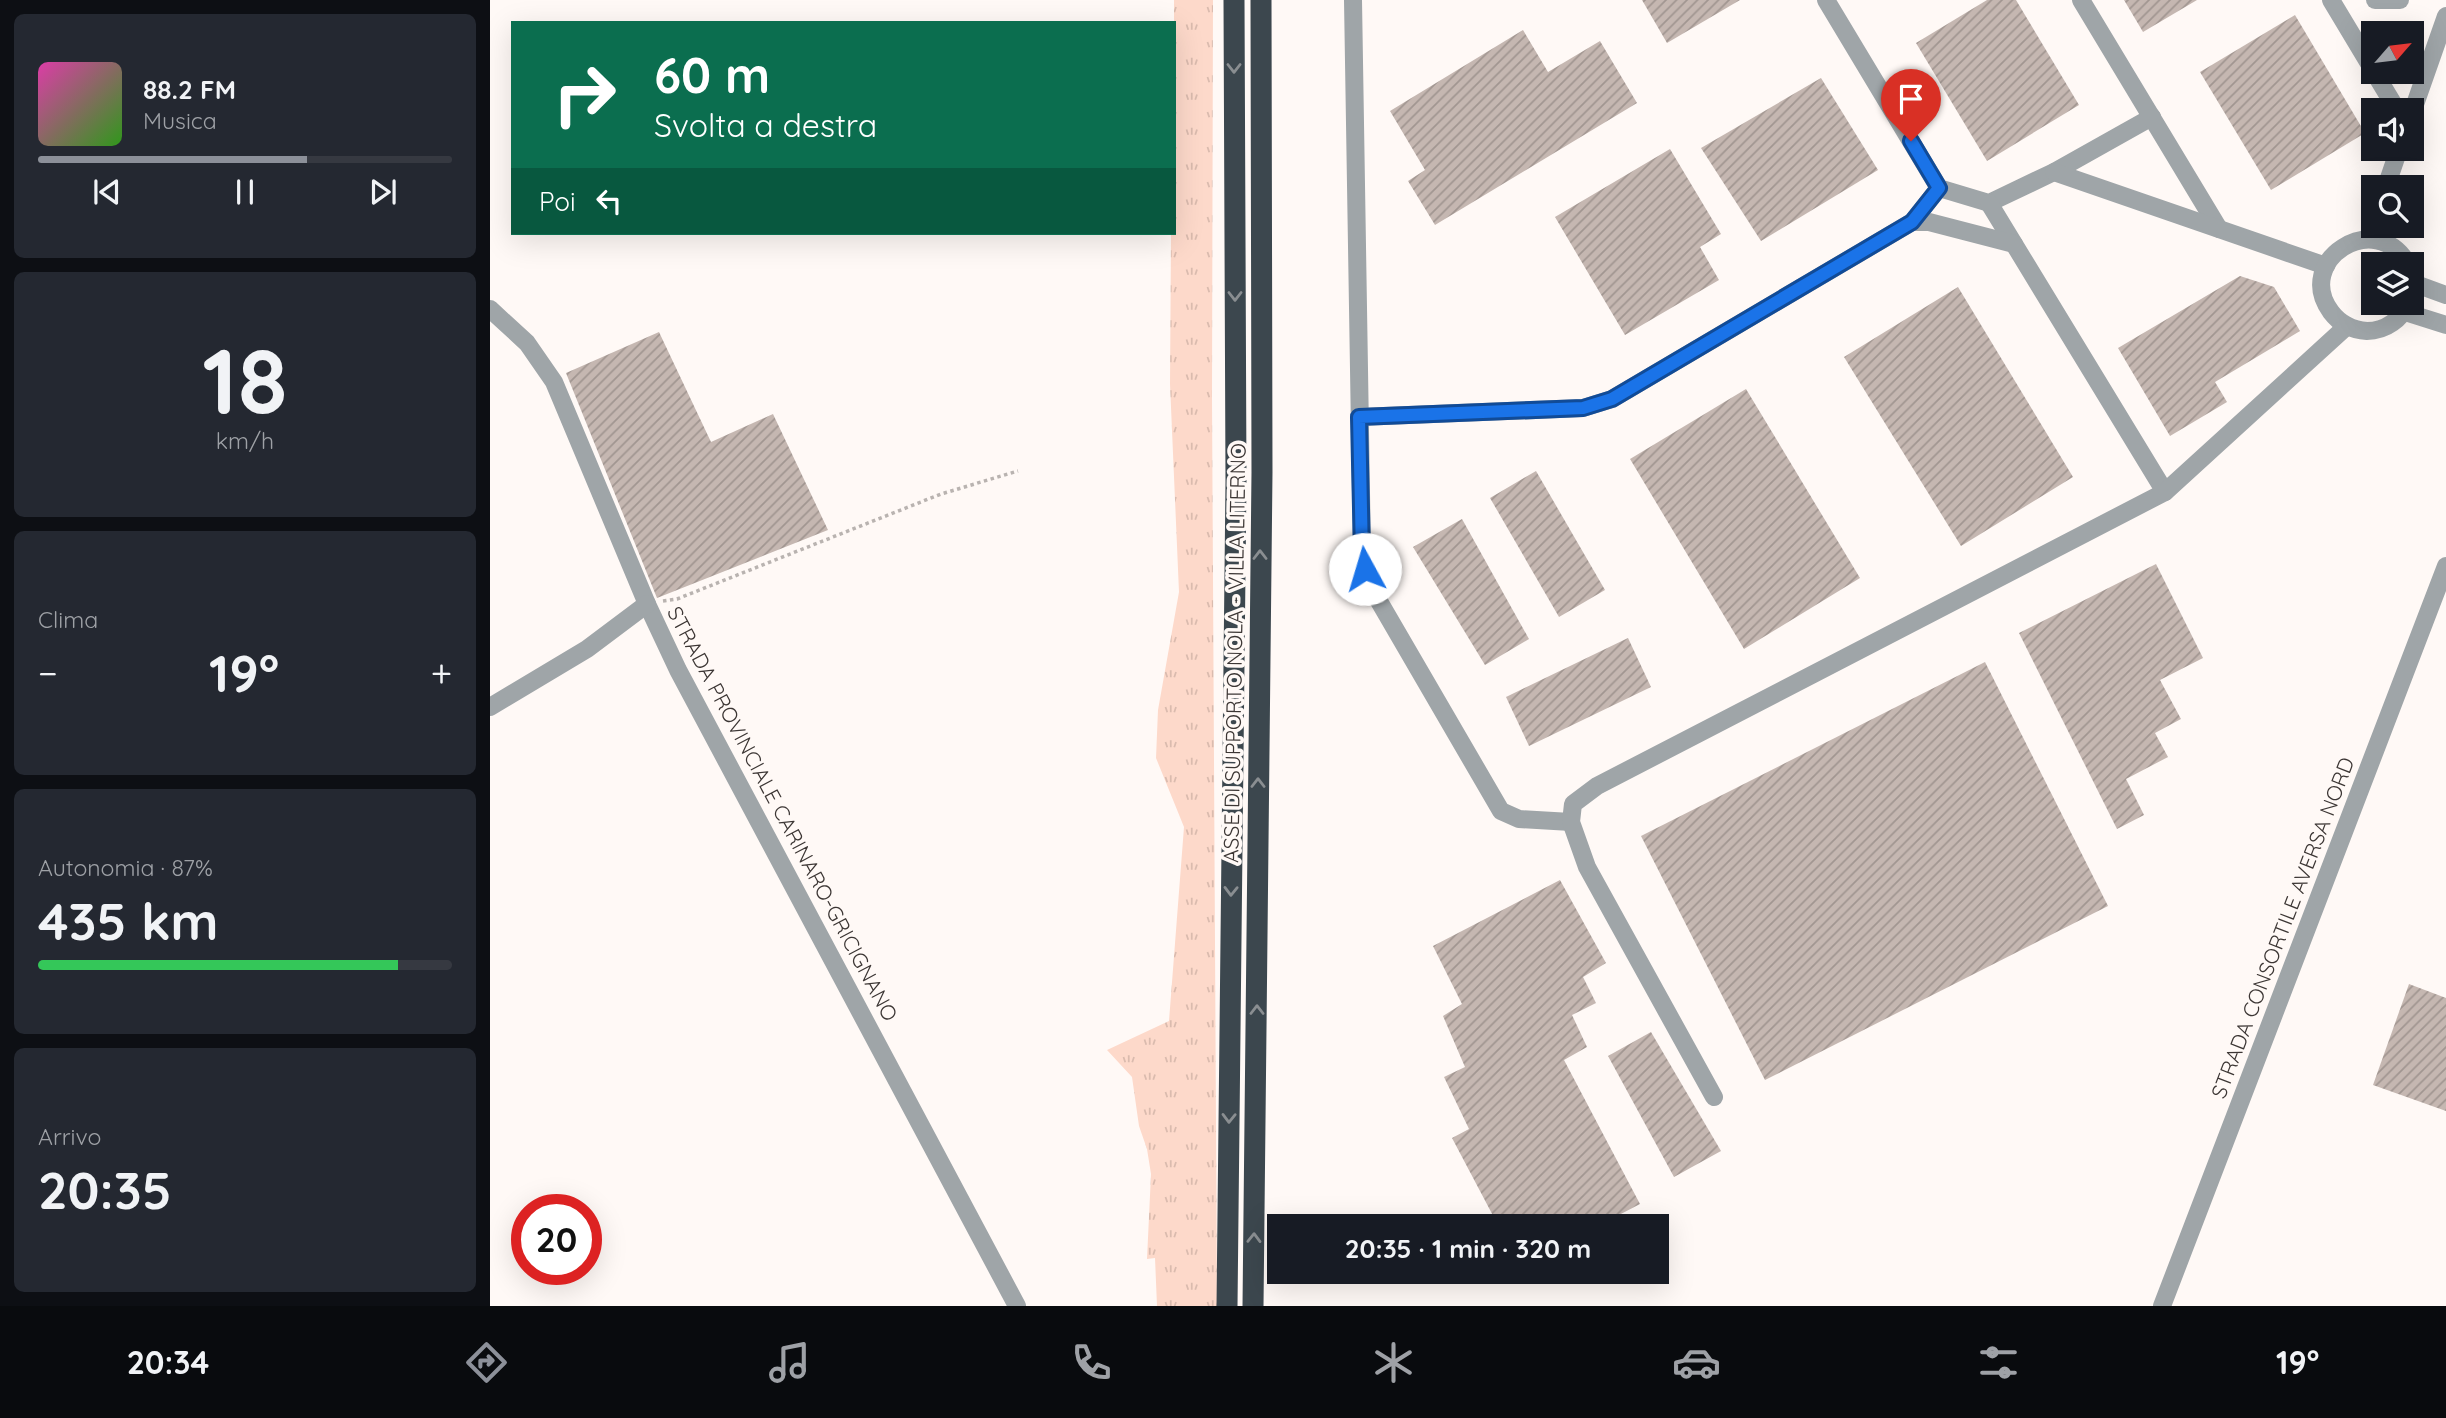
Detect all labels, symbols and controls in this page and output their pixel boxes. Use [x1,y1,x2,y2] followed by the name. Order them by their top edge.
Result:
[2361,21,2424,84] north arrow
[2361,21,2424,315] map controls
[654,44,770,105] text: 60 m
[539,49,630,140] icon: right
[1226,63,1242,74] one-way arrow
[1881,69,1941,141] pin
[143,73,236,106] text: 88.2 FM
[1892,80,1930,118] icon: arrive
[2361,98,2424,161] button: sound
[654,105,877,145] text: Svolta a destra
[143,106,217,135] text: Musica
[88,173,126,211] icon: previous
[226,173,264,211] icon: pause
[364,173,402,211] icon: next
[2361,175,2424,238] button: search
[590,182,628,220] icon: left
[539,185,576,218] text: Poi
[2361,252,2424,315] button: layers
[1227,291,1243,301] one-way arrow
[202,323,288,437] text: 18
[216,426,274,455] text: km/h
[1217,443,1251,863] street label: ASSE DI SUPPORTO NOLA - VILLA LITERNO
[1328,532,1402,606] position arrow
[1252,550,1268,560] one-way arrow
[662,602,904,1025] street label: STRADA PROVINCIALE CARINARO-GRICIGNANO
[38,605,98,634] text: Clima
[209,640,279,705] text: 19°
[38,649,58,697] text: −
[431,649,452,697] text: +
[2205,753,2359,1102] street label: STRADA CONSORTILE AVERSA NORD
[1250,777,1266,788] one-way arrow
[38,853,213,882] text: Autonomia · 87%
[1223,886,1239,896] one-way arrow
[38,888,219,953] text: 435 km
[1249,1005,1265,1015] one-way arrow
[1221,1113,1236,1124] one-way arrow
[38,1122,101,1151] text: Arrivo
[38,1157,172,1222] text: 20:35
[511,1194,602,1285] speed limit sign: 20
[1246,1232,1262,1243] one-way arrow
[1345,1232,1591,1265] text: 20:35 · 1 min · 320 m
[462,1338,511,1387] icon: directions
[765,1338,814,1387] icon: music
[1067,1338,1116,1387] icon: phone
[1369,1338,1418,1387] icon: climate
[1672,1338,1721,1387] icon: car
[1974,1338,2023,1387] icon: filters
[127,1342,209,1382] text: 20:34
[2276,1342,2319,1382] text: 19°

